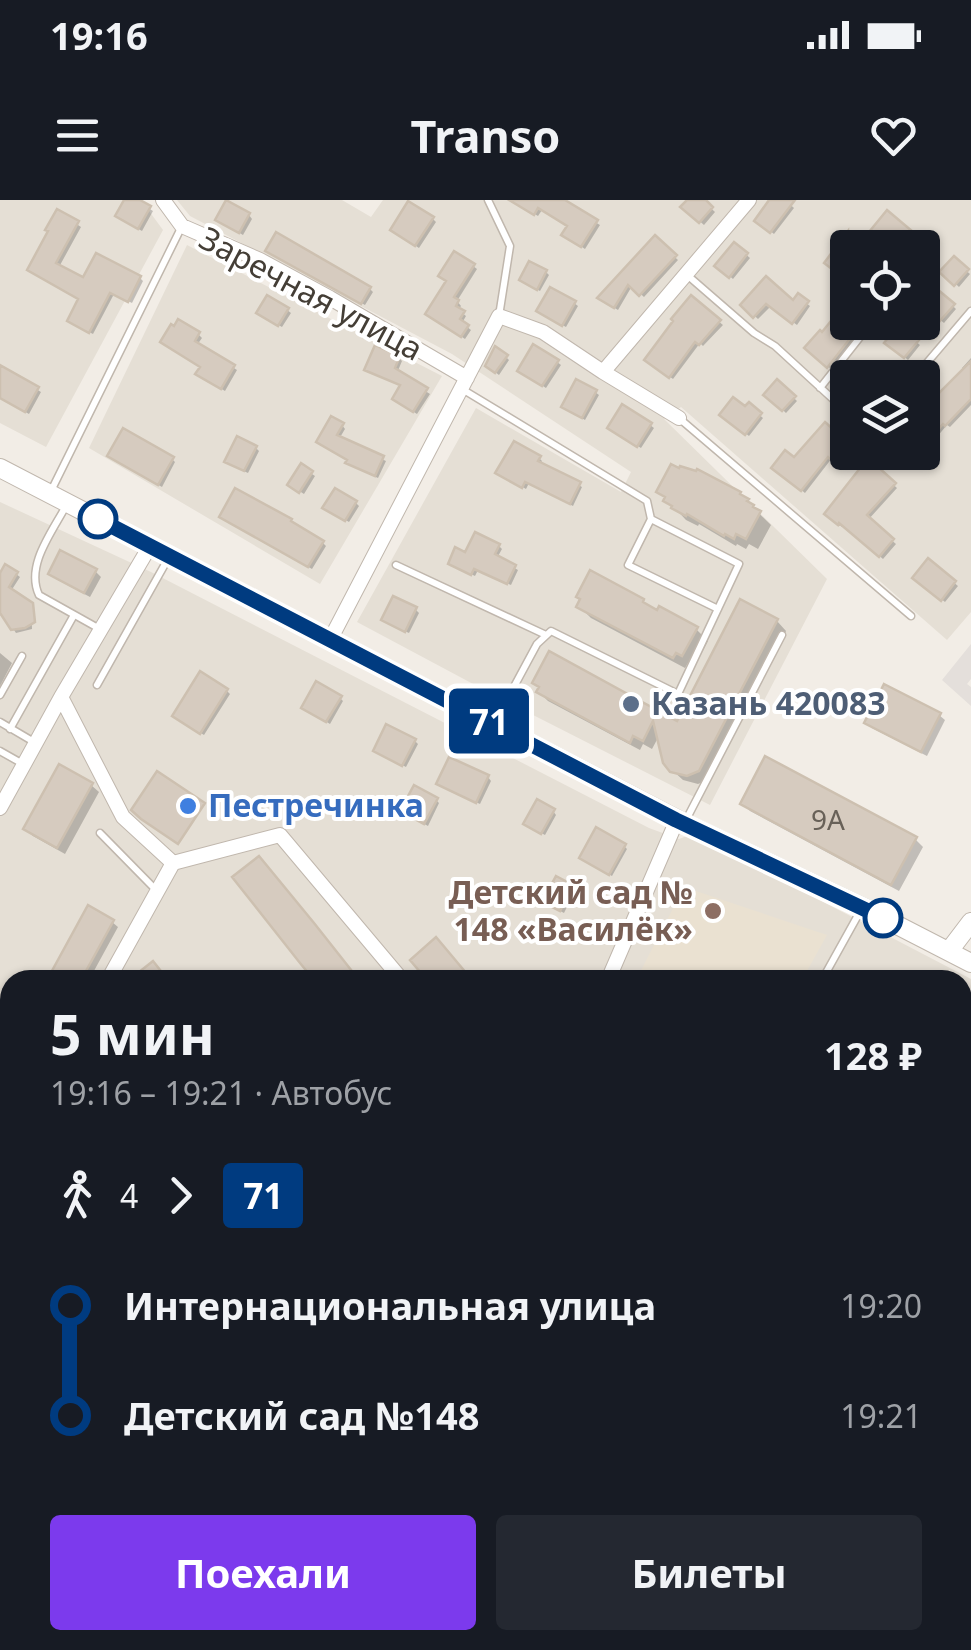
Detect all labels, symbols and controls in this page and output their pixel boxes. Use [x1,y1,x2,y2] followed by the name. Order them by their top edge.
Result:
[50,9,148,61] text: 19:16
[411,105,560,166] text: Transo
[50,108,105,163] icon: menu
[866,108,921,163] icon: heart
[193,216,431,370] street label: Заречная улица
[830,230,940,470] map controls
[830,230,940,340] button: locate
[830,360,940,470] button: layers
[79,500,117,538] unlabelled marker
[651,681,886,724] place label: Казань 420083
[444,688,534,754] line badge: 71
[620,693,642,715] marker: Казань 420083
[469,698,509,745] text: 71
[208,783,424,826] place label: Пестречинка
[177,795,199,817] marker: Пестречинка
[811,800,845,838] house number: 9А
[449,870,693,950] place label: Детский сад № 148 «Василёк»
[864,899,902,937] unlabelled marker
[702,900,724,922] marker: Детский сад № 148 «Василёк»
[50,996,215,1071] text: 5 мин
[824,1029,922,1081] text: 128 ₽
[50,1071,392,1114] text: 19:16 – 19:21 · Автобус
[50,1168,105,1223] icon: walk
[153,1168,208,1223] icon: forward
[243,1172,283,1219] text: 71
[120,1174,138,1217] text: 4
[124,1279,656,1331] text: Интернациональная улица
[840,1284,922,1327] text: 19:20
[124,1389,479,1441] text: Детский сад №148
[840,1394,922,1437] text: 19:21
[50,1515,476,1630] button: Поехали
[496,1515,922,1630] button: Билеты

